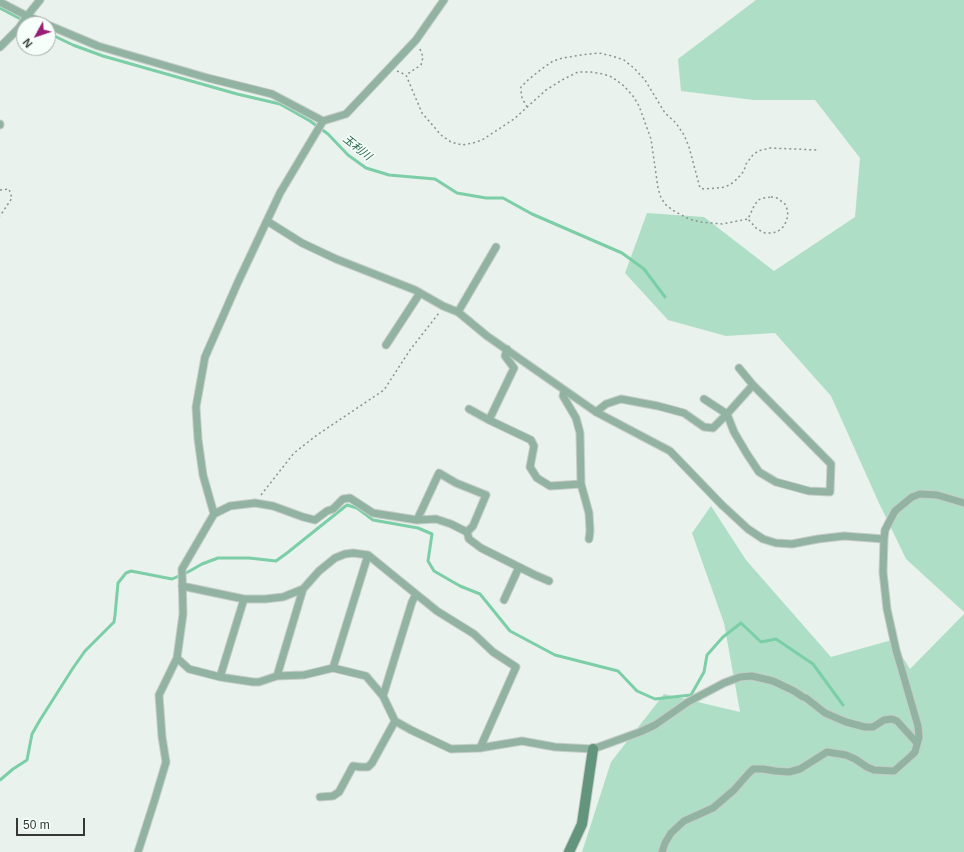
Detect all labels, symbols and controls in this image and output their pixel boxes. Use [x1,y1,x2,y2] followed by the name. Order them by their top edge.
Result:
[16,16,56,56] north arrow
[20,36,35,50] text: N
[340,132,374,164] water label: 玉利川
[18,810,87,836] scale bar
[23,818,50,832] text: 50 m

